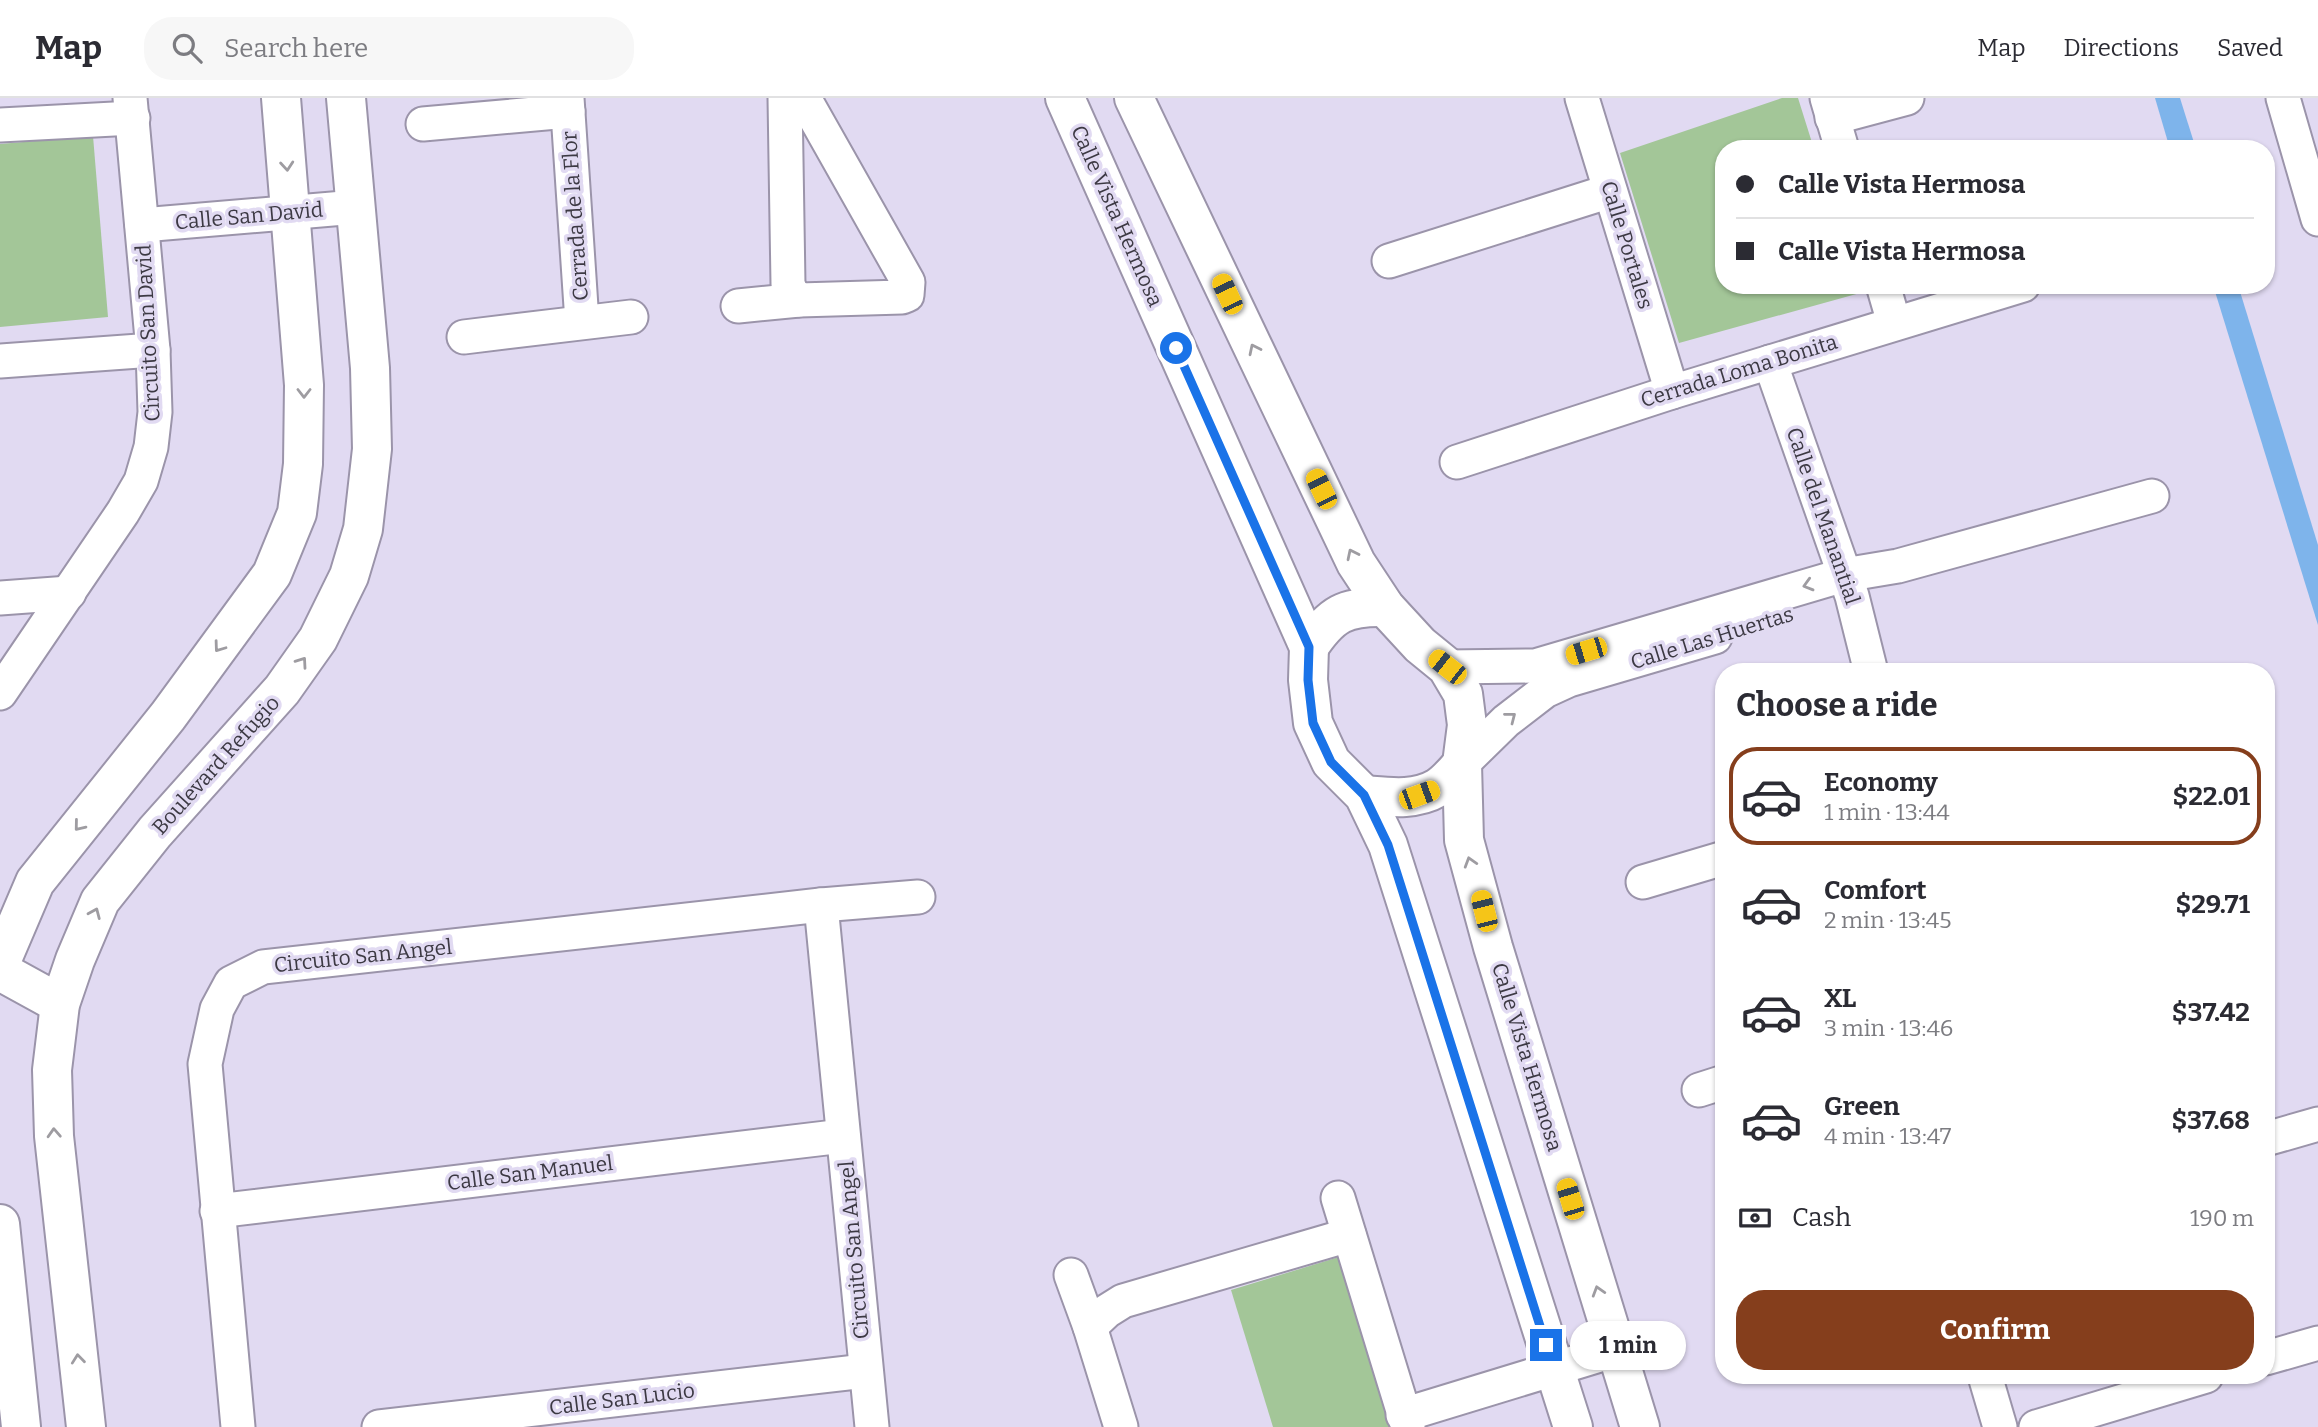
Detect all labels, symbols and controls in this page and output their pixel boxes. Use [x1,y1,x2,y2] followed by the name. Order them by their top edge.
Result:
[144,17,634,80] search box
[35,28,102,68] text: Map
[168,29,206,67] icon: search
[224,33,368,64] text: Search here
[1977,34,2026,62] text: Map
[2064,34,2179,62] text: Directions
[2217,34,2283,62] text: Saved
[1065,121,1169,311] street label: Calle Vista Hermosa
[556,130,594,302] street label: Cerrada de la Flor
[279,161,294,172] one-way arrow
[1778,169,2025,200] text: Calle Vista Hermosa
[1595,178,1659,312] street label: Calle Portales
[174,197,324,235] street label: Calle San David
[1778,236,2025,267] text: Calle Vista Hermosa
[130,244,166,422] street label: Circuito San David
[1209,271,1246,317] car
[1637,329,1841,413] street label: Cerrada Loma Bonita
[1160,332,1192,364] route start
[1248,344,1262,356] one-way arrow
[296,388,311,399] one-way arrow
[1780,424,1866,608] street label: Calle del Manantial
[1303,466,1340,512] car
[1346,549,1360,561] one-way arrow
[1802,577,1814,592] one-way arrow
[1627,601,1797,675] street label: Calle Las Huertas
[1563,635,1610,667] car
[214,639,227,652] one-way arrow
[1424,646,1471,688] car
[294,657,306,670] one-way arrow
[1736,686,1937,724] text: Choose a ride
[147,690,285,840] street label: Boulevard Refugio
[1503,713,1516,725] one-way arrow
[1740,765,1803,828] icon: car
[1824,767,1938,798] text: Economy
[1396,778,1443,812] car
[2172,781,2250,812] text: $22.01
[1824,798,1950,826] text: 1 min · 13:44
[75,819,88,831] one-way arrow
[1464,856,1479,868] one-way arrow
[1740,873,1803,936] icon: car
[1824,875,1927,906] text: Comfort
[1469,888,1500,934] car
[2175,889,2250,920] text: $29.71
[1824,906,1952,934] text: 2 min · 13:45
[87,907,101,919] one-way arrow
[273,934,453,978] street label: Circuito San Angel
[1486,960,1568,1155] street label: Calle Vista Hermosa
[1740,981,1803,1044] icon: car
[1824,983,1856,1014] text: XL
[2172,997,2250,1028] text: $37.42
[1824,1014,1953,1042] text: 3 min · 13:46
[1740,1089,1803,1152] icon: car
[1824,1091,1900,1122] text: Green
[2171,1105,2250,1136] text: $37.68
[1824,1122,1951,1150] text: 4 min · 13:47
[47,1127,62,1138] one-way arrow
[445,1150,615,1196] street label: Calle San Manuel
[833,1160,875,1340] street label: Circuito San Angel
[1554,1176,1587,1222] car
[1736,1199,1774,1237] icon: cash
[1792,1202,1851,1233] text: Cash
[2190,1204,2254,1232] text: 190 m
[1592,1286,1607,1298] one-way arrow
[1736,1290,2254,1370] button: Confirm
[1570,1320,1686,1370] callout: 1 min
[1530,1329,1562,1361] route end
[1599,1331,1657,1359] text: 1 min
[71,1353,86,1365] one-way arrow
[548,1377,696,1421] street label: Calle San Lucio

